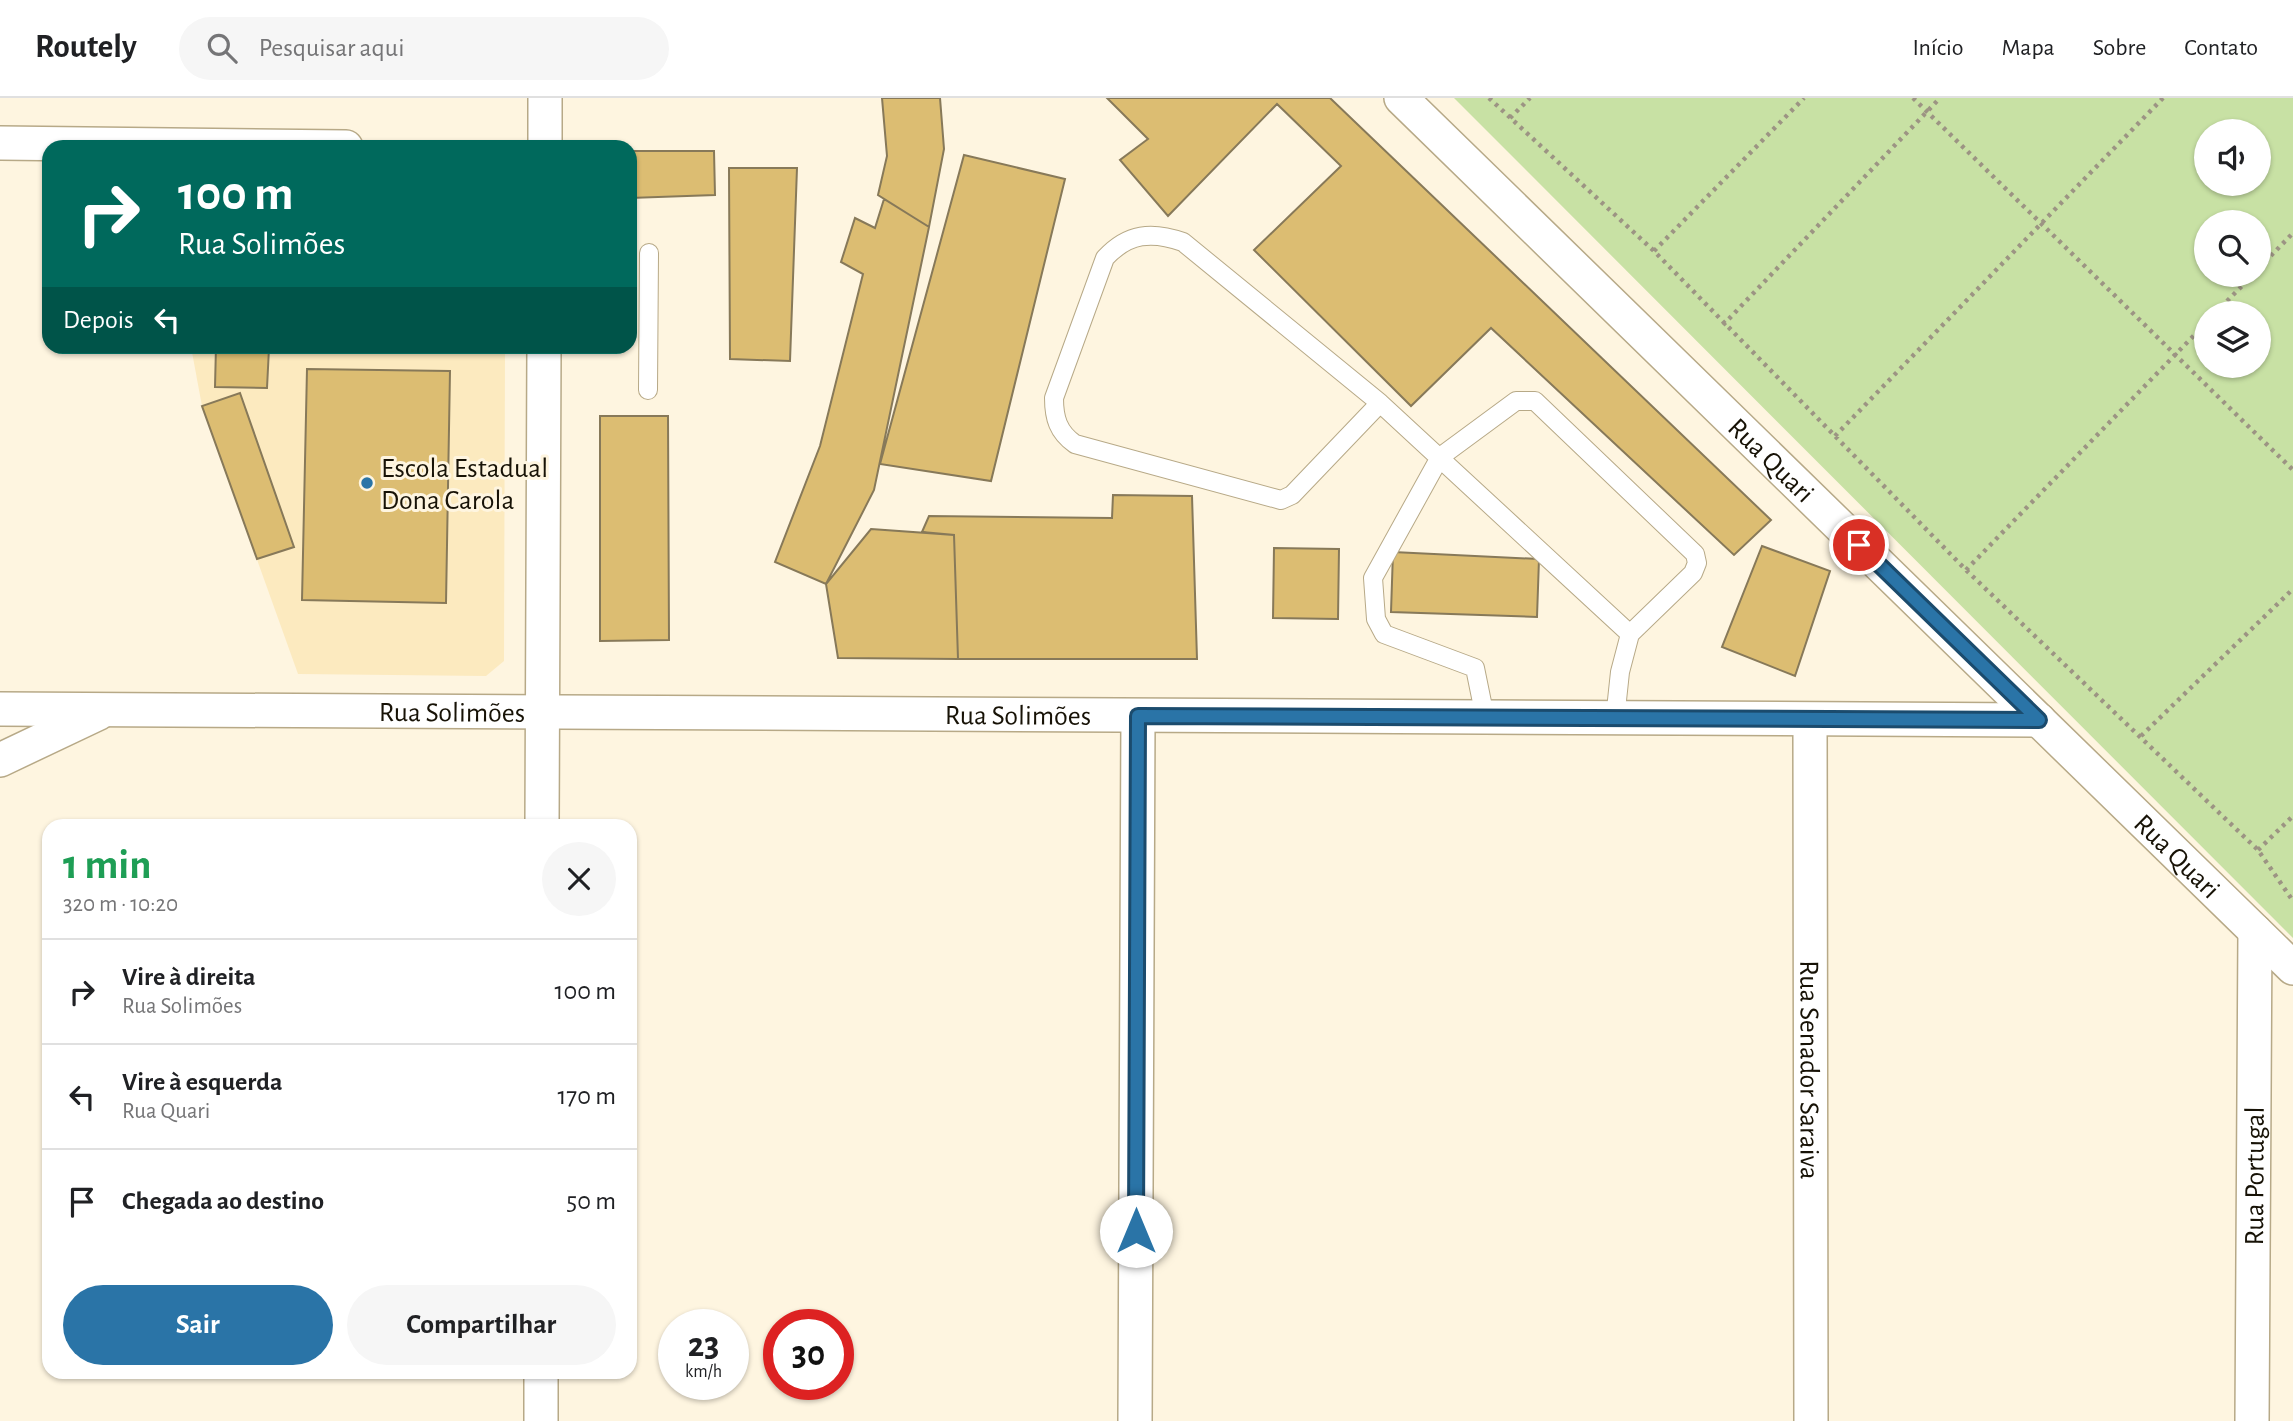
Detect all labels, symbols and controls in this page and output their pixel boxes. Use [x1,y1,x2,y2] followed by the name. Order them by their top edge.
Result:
[179,17,669,80] search box
[203,29,241,67] icon: search
[35,31,137,64] text: Routely
[259,35,404,61] text: Pesquisar aqui
[1912,36,1964,60] text: Início
[2002,36,2055,60] text: Mapa
[2093,36,2146,60] text: Sobre
[2184,36,2258,60] text: Contato
[2194,119,2271,378] map controls
[2194,119,2271,196] button: sound
[63,168,154,259] icon: right
[178,170,294,219] text: 100 m
[2194,210,2271,287] button: search
[178,228,345,260] text: Rua Solimões
[148,301,186,339] icon: left
[2194,301,2271,378] button: layers
[63,307,134,333] text: Depois
[1722,414,1819,509] street label: Rua Quari
[381,455,548,515] place label: Escola Estadual Dona Carola
[359,475,375,491] marker: Escola Estadual Dona Carola
[1829,515,1889,575] pin
[1840,526,1878,564] icon: arrive
[379,699,525,728] street label: Rua Solimões
[945,702,1091,731] street label: Rua Solimões
[2128,809,2225,905] street label: Rua Quari
[542,842,616,916] button: close
[63,844,152,886] text: 1 min
[63,893,178,916] text: 320 m · 10:20
[1794,960,1823,1180] street label: Rua Senador Saraiva
[122,964,256,990] text: Vire à direita
[63,973,101,1011] icon: right
[555,978,616,1004] text: 100 m
[122,995,242,1018] text: Rua Solimões
[122,1069,283,1095] text: Vire à esquerda
[63,1078,101,1116] icon: left
[557,1083,616,1109] text: 170 m
[122,1100,210,1123] text: Rua Quari
[2241,1106,2270,1246] street label: Rua Portugal
[63,1183,101,1221] icon: arrive
[122,1188,324,1214] text: Chegada ao destino
[566,1188,616,1214] text: 50 m
[1099,1194,1173,1268] position arrow
[63,1285,333,1365] button: Sair
[347,1285,616,1365] button: Compartilhar
[763,1309,854,1400] speed limit sign: 30
[688,1328,719,1363] text: 23
[685,1363,722,1381] text: km/h

